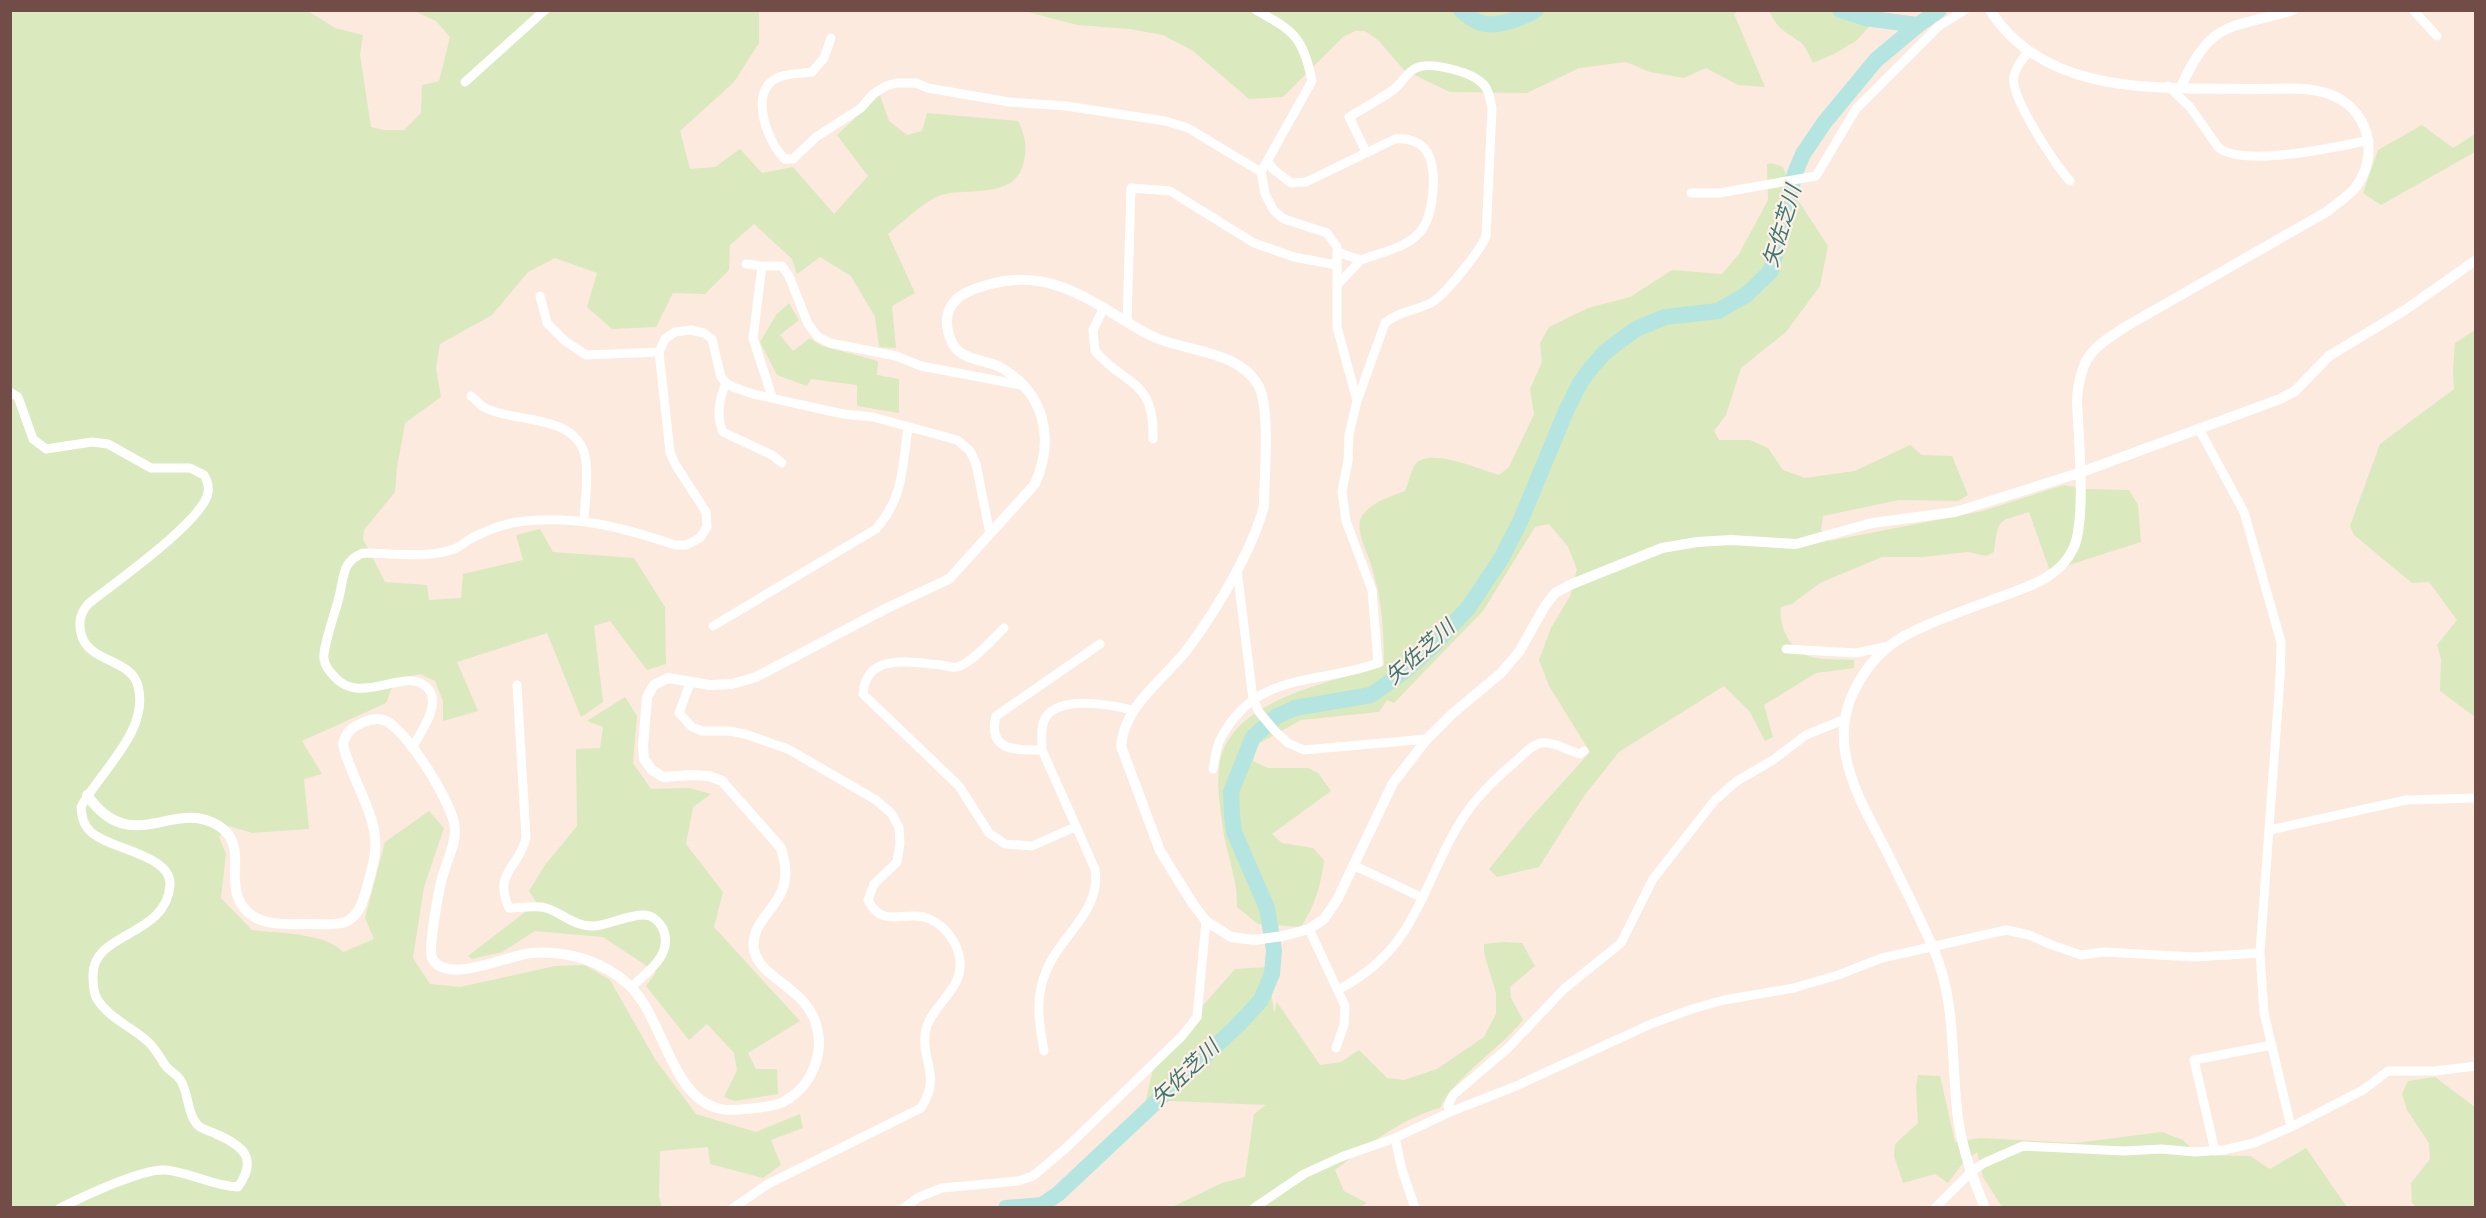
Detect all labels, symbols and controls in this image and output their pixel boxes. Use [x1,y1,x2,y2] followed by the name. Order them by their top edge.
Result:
[1758,180,1806,270] water label: 矢佐芝川
[1381,614,1461,689] water label: 矢佐芝川
[1146,1034,1225,1111] water label: 矢佐芝川

